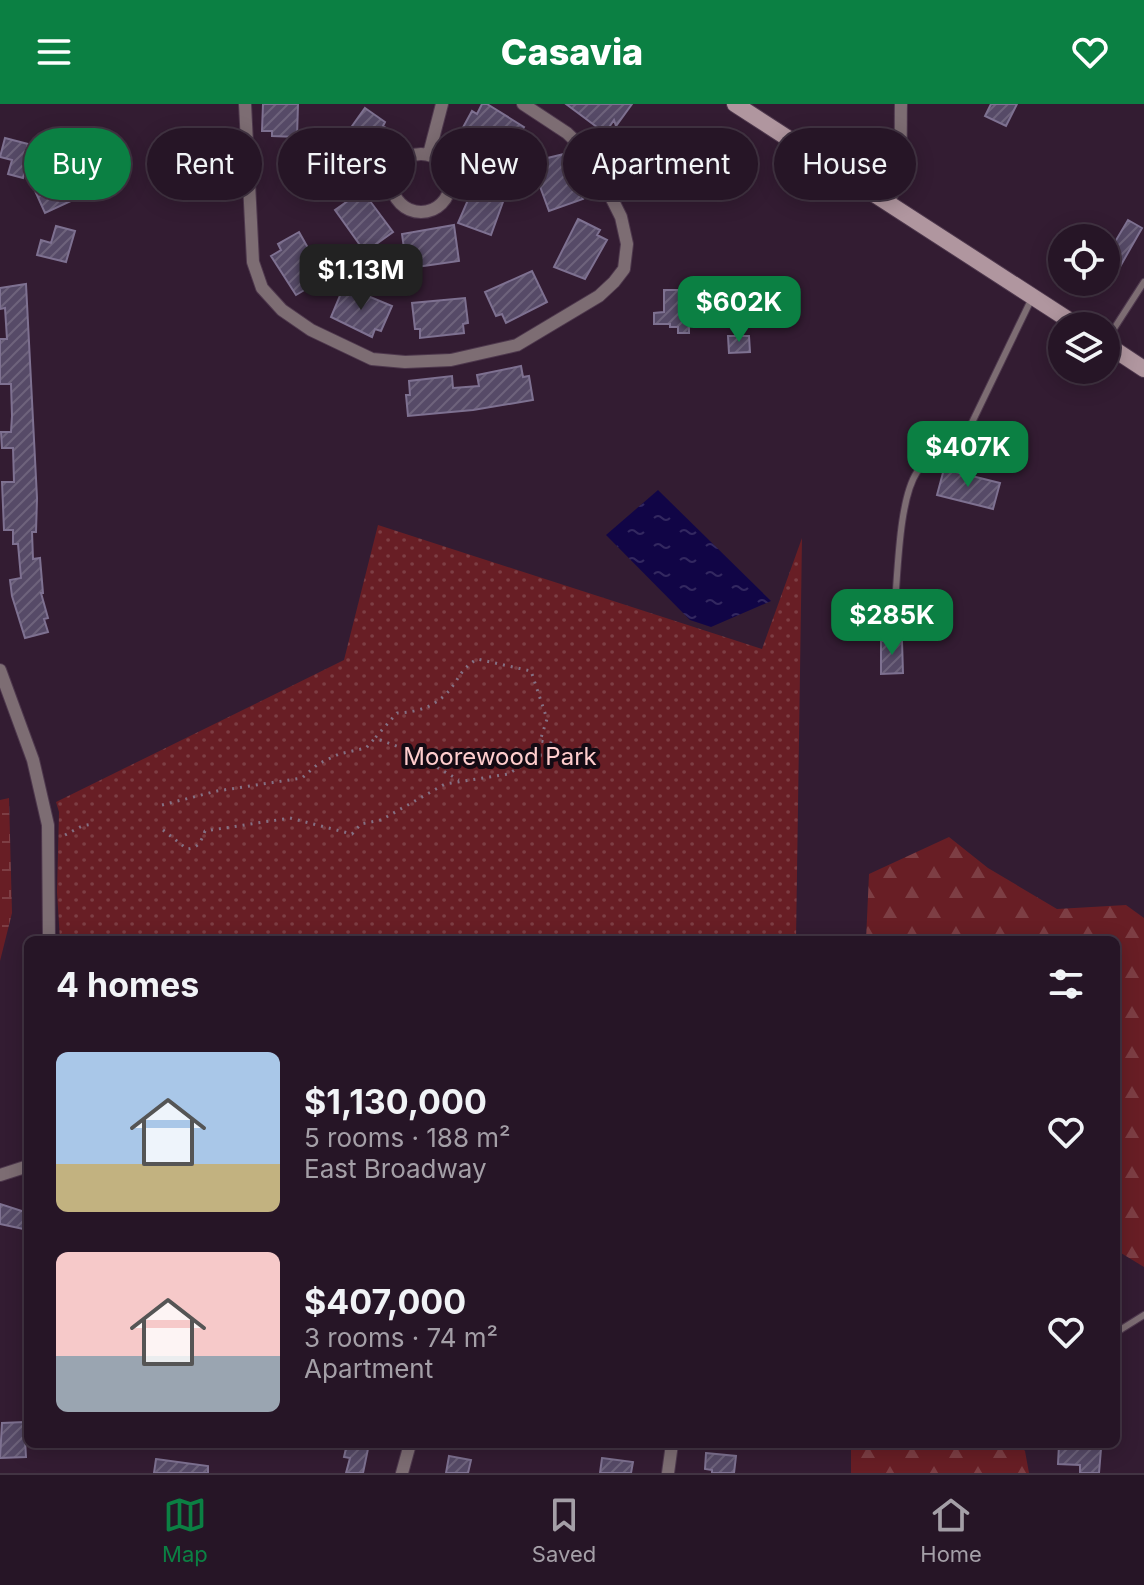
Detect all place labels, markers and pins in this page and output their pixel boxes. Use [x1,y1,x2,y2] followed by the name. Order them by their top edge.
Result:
[296,244,426,312] pin: $1.13M
[683,276,795,344] pin: $602K
[912,421,1024,489] pin: $407K
[836,589,948,657] pin: $285K

